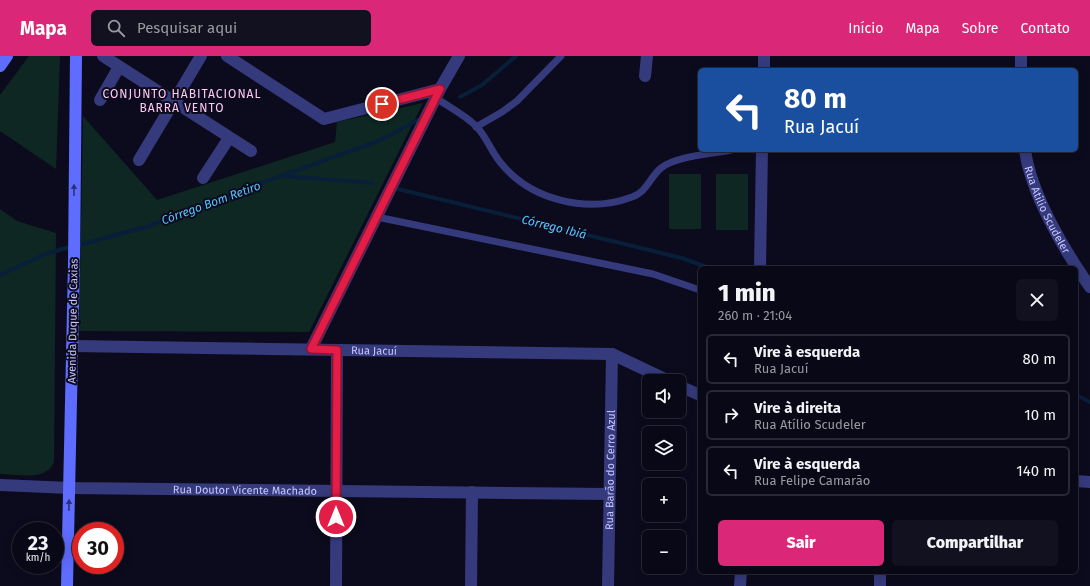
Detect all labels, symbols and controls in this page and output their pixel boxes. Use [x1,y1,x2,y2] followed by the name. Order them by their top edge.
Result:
[91,10,371,46] search box
[20,17,67,40] text: Mapa
[105,17,127,39] icon: search
[137,19,237,37] text: Pesquisar aqui
[848,20,883,37] text: Início
[905,20,940,37] text: Mapa
[962,20,998,37] text: Sobre
[1020,20,1070,37] text: Contato
[784,82,847,115] text: 80 m
[718,84,770,136] icon: left
[103,87,261,115] district label: CONJUNTO HABITACIONAL BARRA VENTO
[365,87,399,121] pin
[371,93,393,115] icon: arrive
[784,116,859,138] text: Rua Jacuí
[1022,165,1073,256] street label: Rua Atílio Scudeler
[159,178,263,227] water label: Córrego Bom Retiro
[71,183,77,196] one-way arrow
[520,212,588,242] water label: Córrego Ibiá
[65,258,81,384] street label: Avenida Duque de Caxias
[718,279,776,307] text: 1 min
[1016,279,1058,321] button: close
[718,308,792,323] text: 260 m · 21:04
[754,343,860,361] text: Vire à esquerda
[351,344,397,357] street label: Rua Jacuí
[720,348,742,370] icon: left
[1023,350,1056,368] text: 80 m
[754,361,808,376] text: Rua Jacuí
[642,374,686,574] map controls
[642,374,686,418] button: sound
[754,399,841,417] text: Vire à direita
[720,404,742,426] icon: right
[1024,406,1056,424] text: 10 m
[602,410,618,530] street label: Rua Barão do Cerro Azul
[754,417,866,432] text: Rua Atílio Scudeler
[642,426,686,470] button: layers
[754,455,860,473] text: Vire à esquerda
[720,460,742,482] icon: left
[1016,462,1056,480] text: 140 m
[754,473,870,488] text: Rua Felipe Camarão
[642,478,686,522] button: +
[173,483,317,497] street label: Rua Doutor Vicente Machado
[315,496,357,538] position arrow
[66,498,72,511] one-way arrow
[718,520,884,566] button: Sair
[892,520,1058,566] button: Compartilhar
[72,522,124,574] speed limit sign: 30
[642,530,686,574] button: −
[28,531,48,555] text: 23
[26,552,50,564] text: km/h

